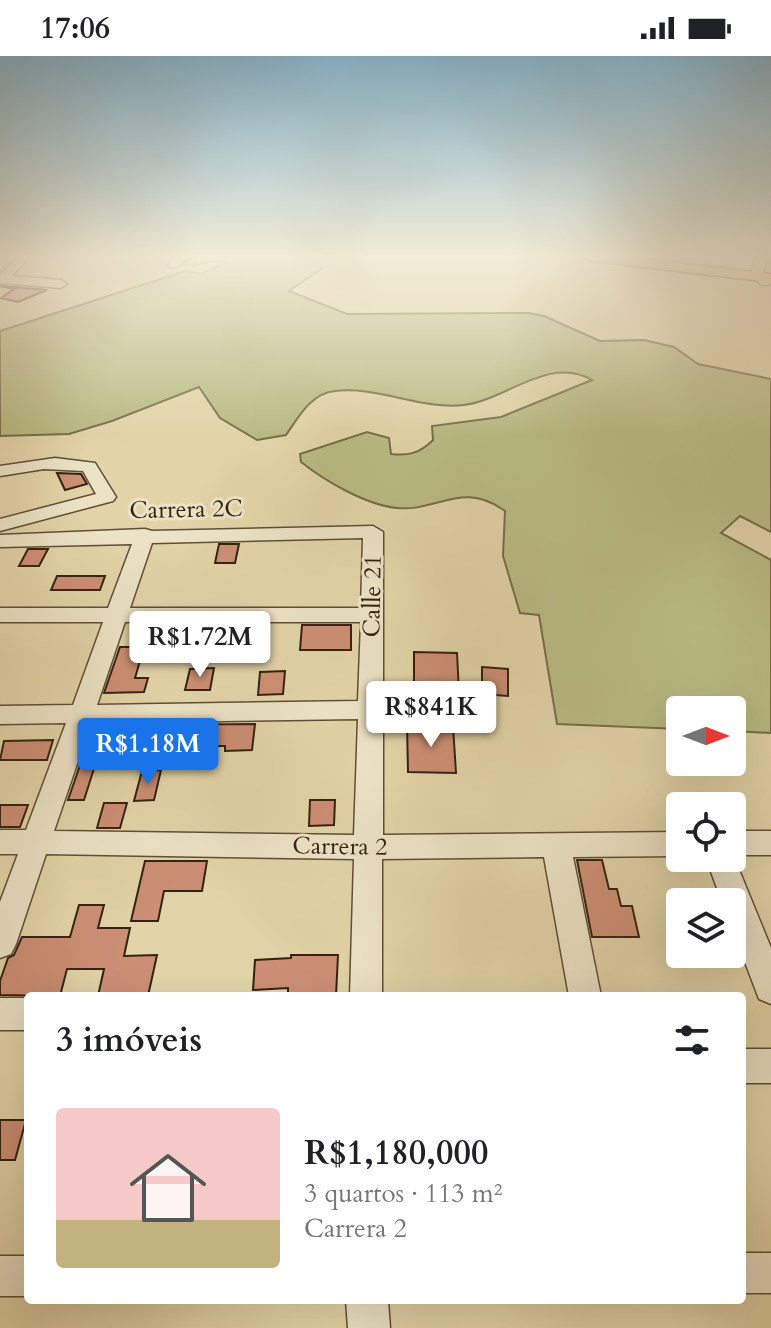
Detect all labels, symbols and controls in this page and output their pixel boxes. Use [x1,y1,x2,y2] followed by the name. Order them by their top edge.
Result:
[40,8,110,49] text: 17:06
[129,492,243,527] street label: Carrera 2C
[355,554,390,638] street label: Calle 21
[126,611,274,679] pin: R$1.72M
[147,619,253,654] text: R$1.72M
[366,681,496,749] pin: R$841K
[384,689,478,724] text: R$841K
[666,696,746,776] north arrow
[666,696,746,968] map controls
[74,718,222,786] pin: R$1.18M
[95,726,201,761] text: R$1.18M
[666,792,746,872] button: locate
[292,829,388,864] street label: Carrera 2
[666,888,746,968] button: layers
[56,1017,202,1063] text: 3 imóveis
[670,1018,714,1062] icon: filters
[304,1130,488,1176] text: R$1,180,000
[120,1140,216,1236] icon: home
[304,1176,502,1211] text: 3 quartos · 113 m²
[304,1211,407,1246] text: Carrera 2

